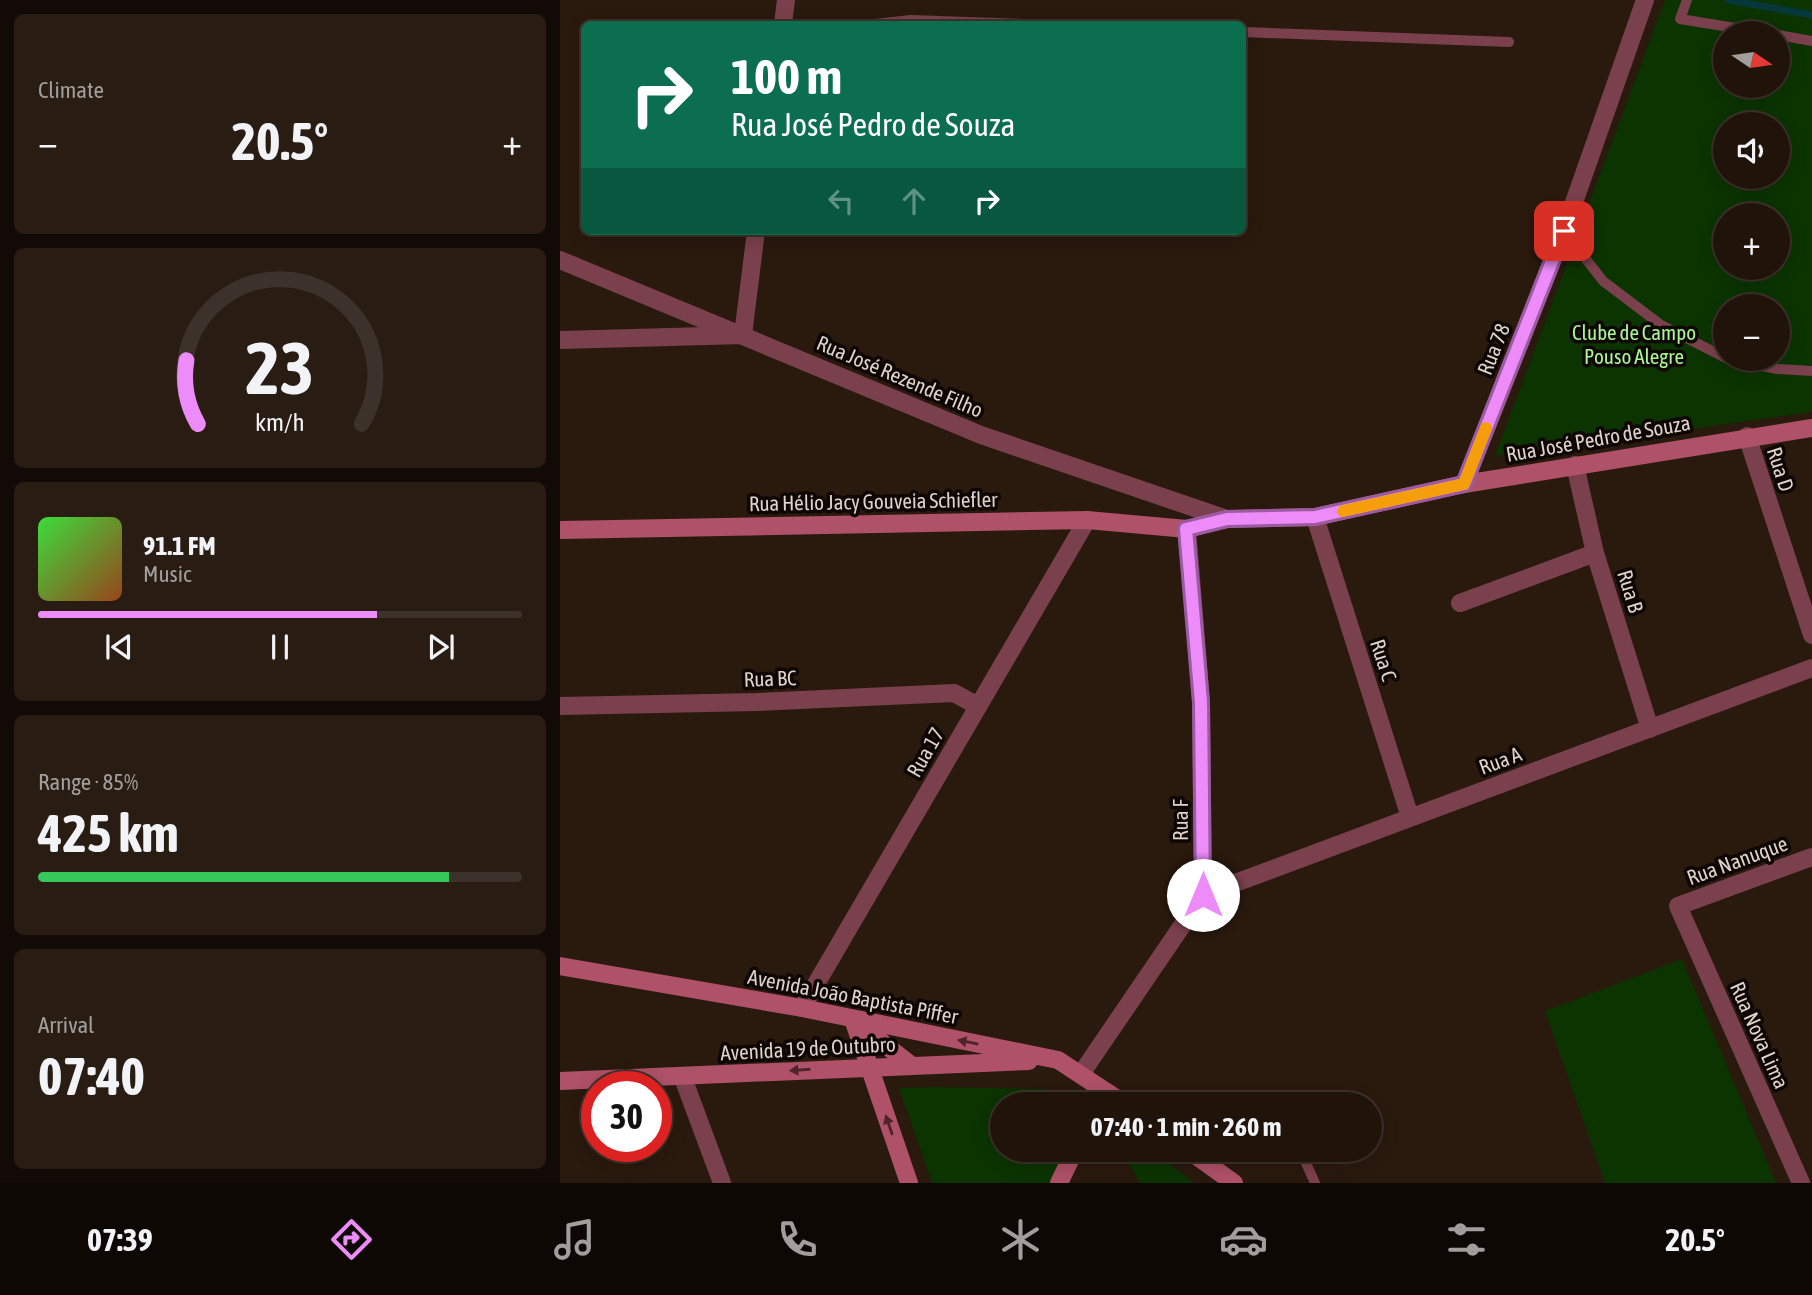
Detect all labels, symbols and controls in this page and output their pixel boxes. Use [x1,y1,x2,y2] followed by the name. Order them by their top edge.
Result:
[1713,21,1790,98] north arrow
[1713,21,1790,371] map controls
[731,48,842,104] text: 100 m
[616,49,707,140] icon: right
[38,77,104,103] text: Climate
[731,106,1015,143] text: Rua José Pedro de Souza
[232,111,328,171] text: 20.5°
[1713,112,1790,189] button: sound
[38,120,58,163] text: −
[502,120,522,163] text: +
[822,182,860,220] icon: left
[895,182,933,220] icon: ahead
[968,182,1006,220] icon: right
[1534,201,1594,261] pin
[1713,203,1790,280] button: +
[1545,212,1583,250] icon: arrive
[1713,294,1790,371] button: −
[1472,320,1514,378] street label: Rua 78
[1572,320,1696,368] park label: Clube de Campo Pouso Alegre
[246,326,314,409] text: 23
[813,330,987,422] street label: Rua José Rezende Filho
[255,407,305,435] text: km/h
[1504,410,1692,466] street label: Rua José Pedro de Souza
[1763,444,1799,494] street label: Rua D
[749,487,998,515] street label: Rua Hélio Jacy Gouveia Schiefler
[143,531,216,561] text: 91.1 FM
[143,561,191,587] text: Music
[1613,567,1649,615] street label: Rua B
[100,628,138,666] icon: previous
[261,628,299,666] icon: pause
[422,628,460,666] icon: next
[1366,636,1402,685] street label: Rua C
[743,665,797,691] street label: Rua BC
[901,723,949,781] street label: Rua 17
[1475,741,1525,779] street label: Rua A
[38,769,138,795] text: Range · 85%
[1168,799,1192,841] street label: Rua F
[38,803,179,863] text: 425 km
[1683,831,1791,889] street label: Rua Nanuque
[1166,858,1240,932] position arrow
[746,964,961,1028] street label: Avenida João Baptista Píffer
[1726,978,1794,1092] street label: Rua Nova Lima
[38,1012,94,1038] text: Arrival
[720,1031,896,1065] street label: Avenida 19 de Outubro
[957,1036,979,1047] one-way arrow
[38,1046,145,1106] text: 07:40
[789,1065,811,1076] one-way arrow
[581,1071,672,1162] speed limit sign: 30
[1091,1112,1281,1142] text: 07:40 · 1 min · 260 m
[883,1114,894,1135] one-way arrow
[327,1215,376,1264] icon: directions
[550,1215,599,1264] icon: music
[773,1215,822,1264] icon: phone
[996,1215,1045,1264] icon: climate
[1219,1215,1268,1264] icon: car
[1442,1215,1491,1264] icon: filters
[87,1221,153,1258] text: 07:39
[1665,1221,1725,1258] text: 20.5°

